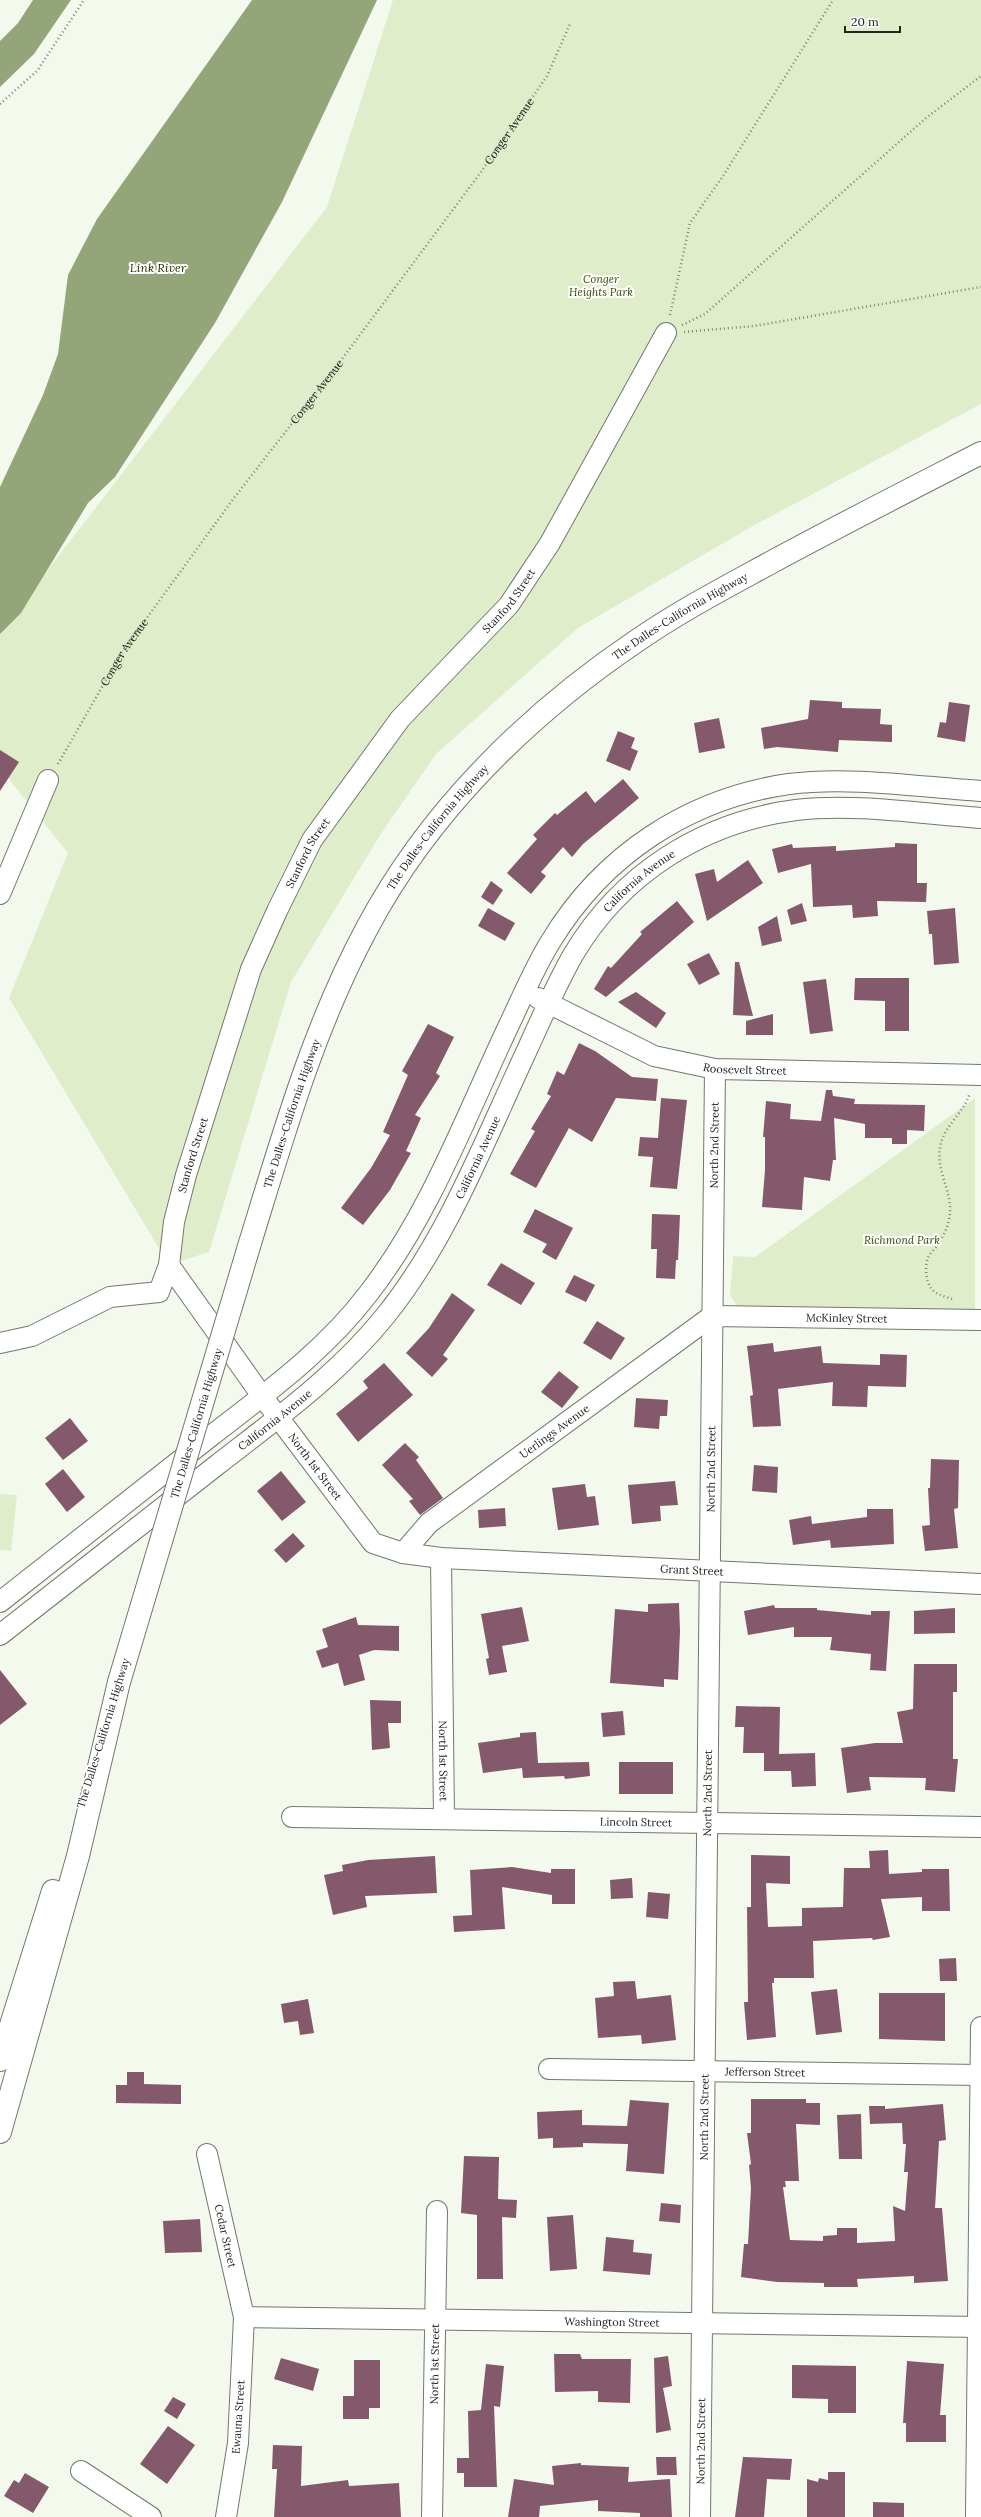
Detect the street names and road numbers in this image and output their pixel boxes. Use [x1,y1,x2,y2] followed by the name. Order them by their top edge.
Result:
[481,95,537,167] street label: Conger Avenue
[287,357,346,427] street label: Conger Avenue
[479,565,539,636] street label: Stanford Street
[609,569,750,663] street label: The Dalles-California Highway
[97,616,151,688] street label: Conger Avenue
[384,761,491,892] street label: The Dalles-California Highway
[282,815,333,890] street label: Stanford Street
[600,846,678,915] street label: California Avenue
[260,1037,323,1190] street label: The Dalles-California Highway
[702,1060,788,1078] street label: Roosevelt Street
[707,1101,722,1188] street label: North 2nd Street
[452,1114,503,1201] street label: California Avenue
[175,1115,211,1194] street label: Stanford Street
[806,1310,888,1326] street label: McKinley Street
[167,1346,225,1500] street label: The Dalles-California Highway
[235,1386,314,1453] street label: California Avenue
[517,1401,592,1461] street label: Uerlings Avenue
[703,1425,718,1512] street label: North 2nd Street
[285,1430,346,1504] street label: North 1st Street
[660,1562,725,1579] street label: Grant Street
[74,1656,133,1810] street label: The Dalles-California Highway
[436,1720,451,1802] street label: North 1st Street
[700,1749,715,1836] street label: North 2nd Street
[600,1814,673,1830] street label: Lincoln Street
[724,2064,806,2080] street label: Jefferson Street
[697,2073,712,2160] street label: North 2nd Street
[212,2203,240,2270] street label: Cedar Street
[564,2314,660,2330] street label: Washington Street
[427,2323,442,2405] street label: North 1st Street
[228,2379,248,2454] street label: Ewauna Street
[693,2397,708,2484] street label: North 2nd Street

